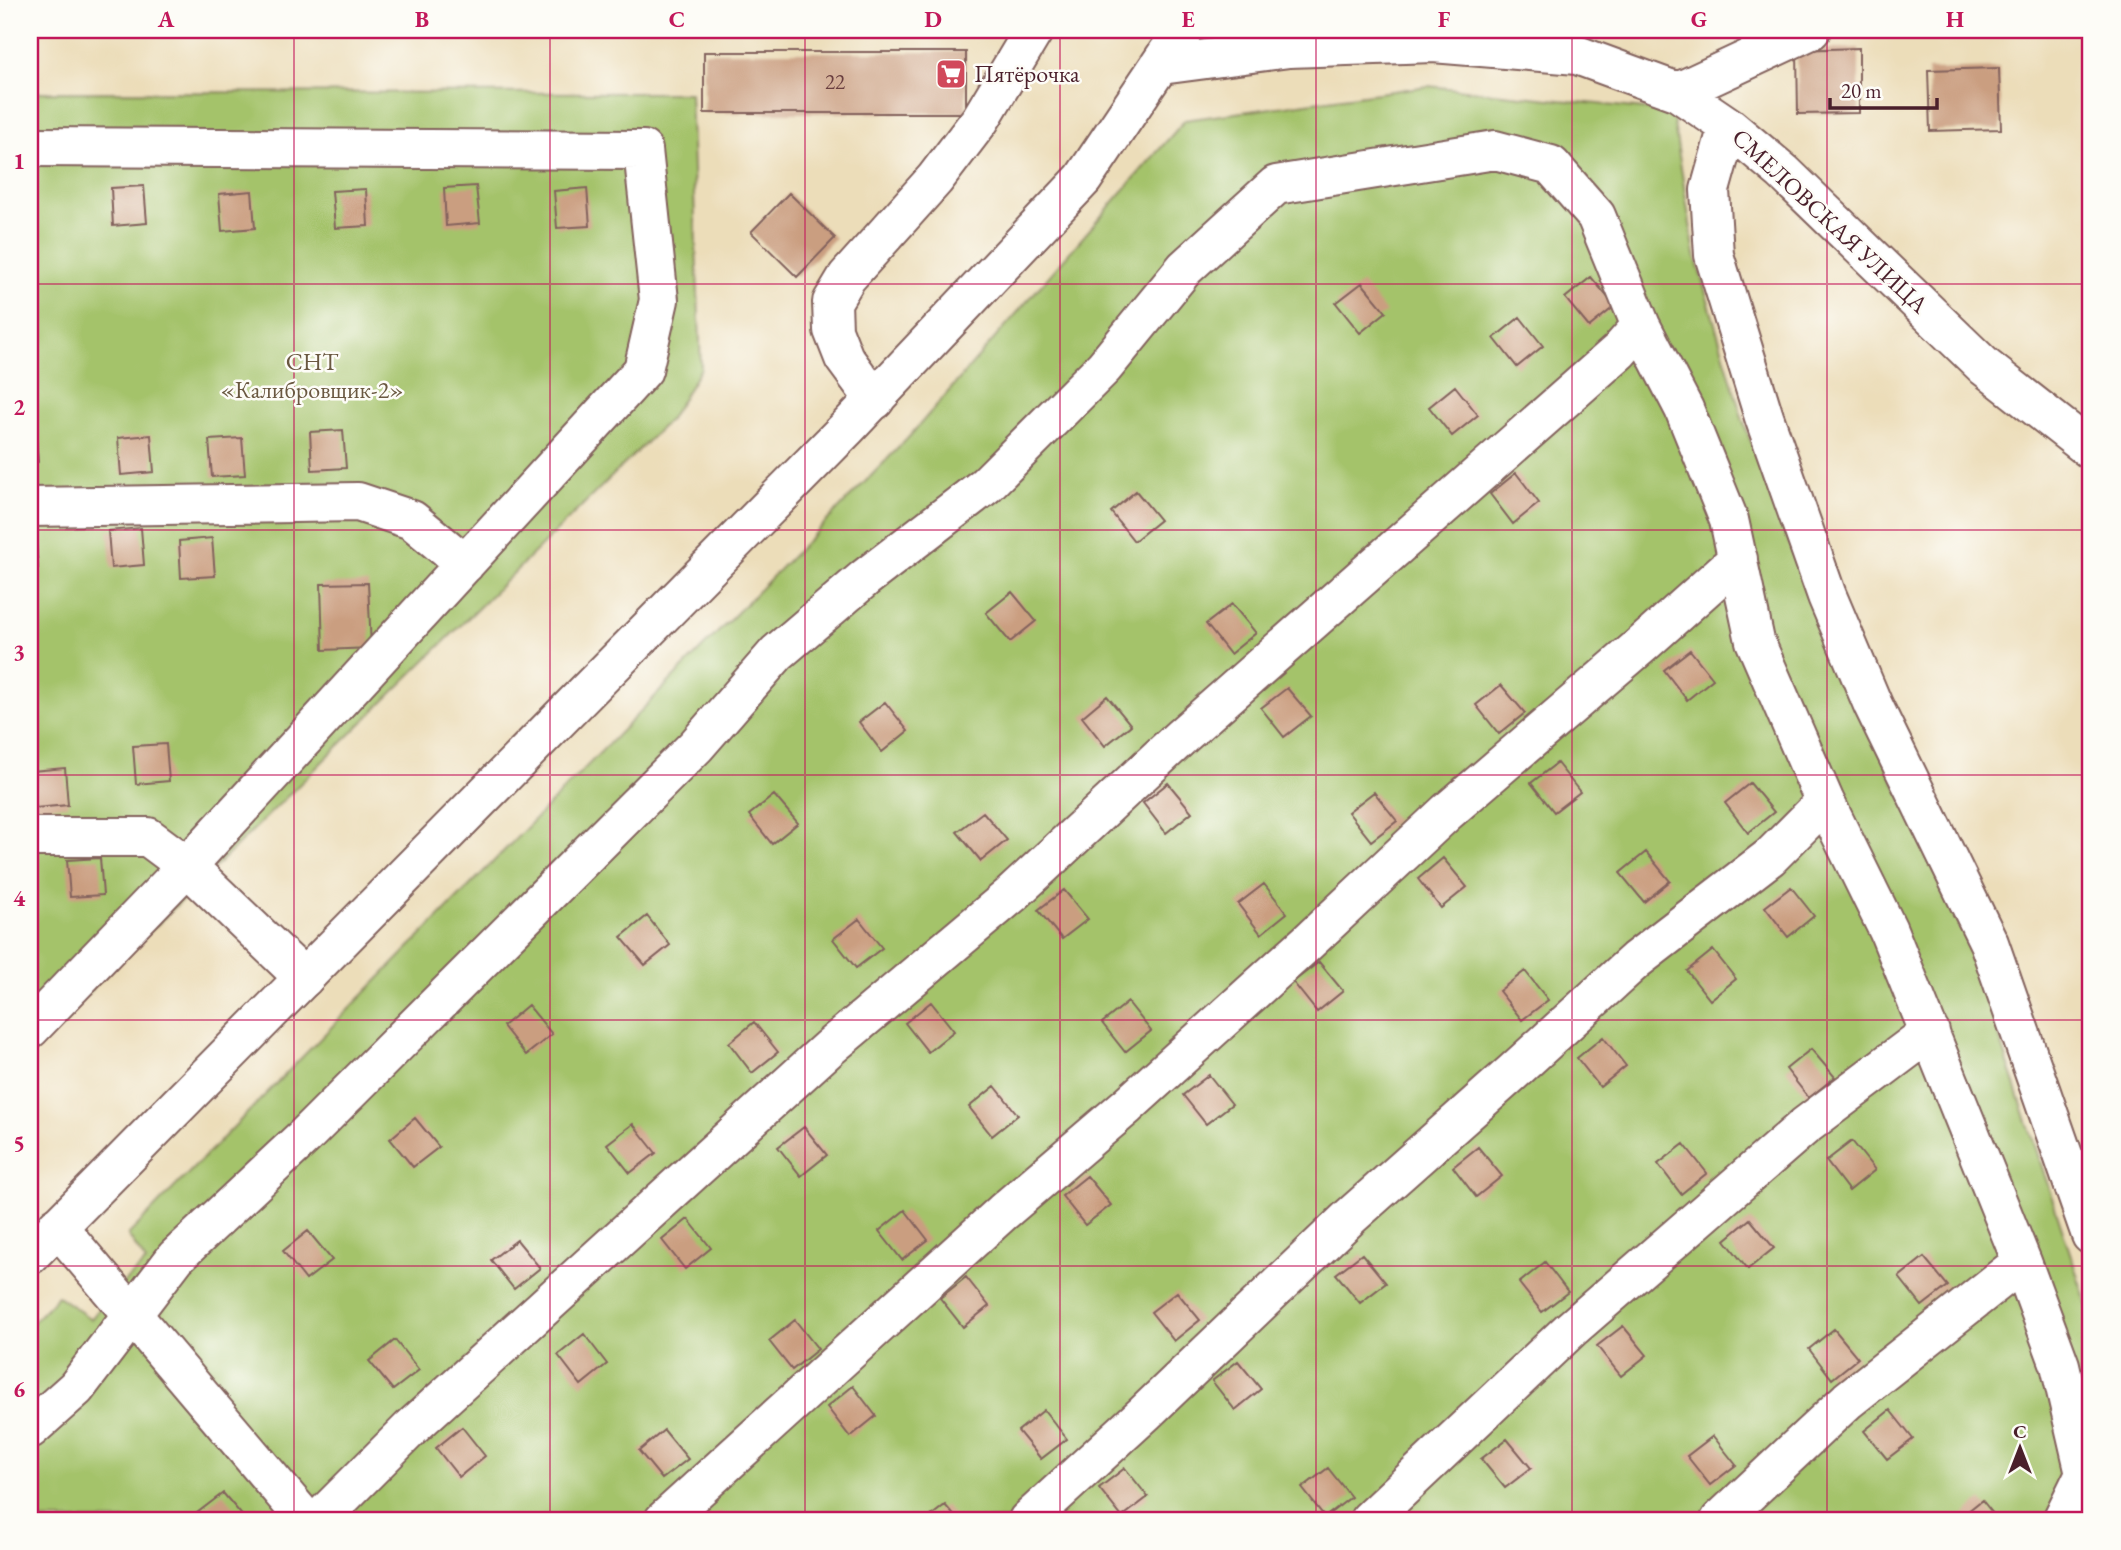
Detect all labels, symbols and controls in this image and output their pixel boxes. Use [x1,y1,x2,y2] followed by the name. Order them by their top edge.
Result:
[157,4,175,34] text: A
[415,4,429,34] text: B
[669,4,685,34] text: C
[924,4,942,34] text: D
[1181,4,1195,34] text: E
[1438,4,1451,34] text: F
[1691,4,1707,34] text: G
[1946,4,1964,34] text: H
[934,57,968,91] supermarket icon: Пятёрочка
[974,58,1080,89] place label: Пятёрочка
[1830,66,1937,110] scale bar
[825,68,845,95] house number: 22
[1841,77,1882,104] text: 20 m
[1726,122,1935,320] street label: СМЕЛОВСКАЯ УЛИЦА
[13,146,25,176] text: 1
[221,346,403,405] park label: СНТ «Калибровщик-2»
[13,392,25,422] text: 2
[13,637,25,667] text: 3
[13,883,26,913] text: 4
[13,1128,25,1158] text: 5
[13,1374,25,1404] text: 6
[1984,1414,2054,1484] north arrow
[2013,1419,2027,1444] text: С

